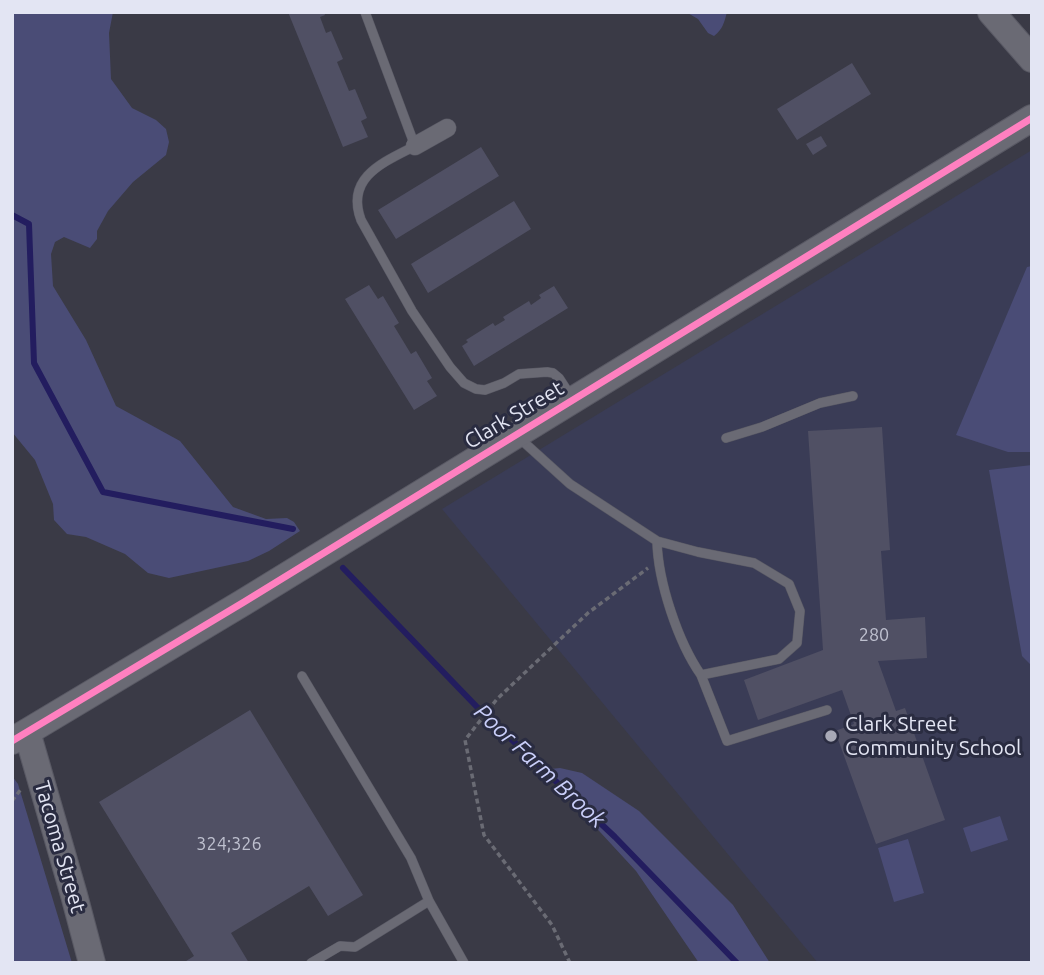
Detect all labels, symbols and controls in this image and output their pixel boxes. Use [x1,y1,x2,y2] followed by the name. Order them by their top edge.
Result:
[460,376,568,454] street label: Clark Street
[859,624,889,646] house number: 280
[469,698,611,834] water label: Poor Farm Brook
[845,711,1022,761] place label: Clark Street Community School
[823,728,839,744] marker: Clark Street Community School
[29,778,91,916] street label: Tacoma Street
[196,833,262,855] house number: 324;326

